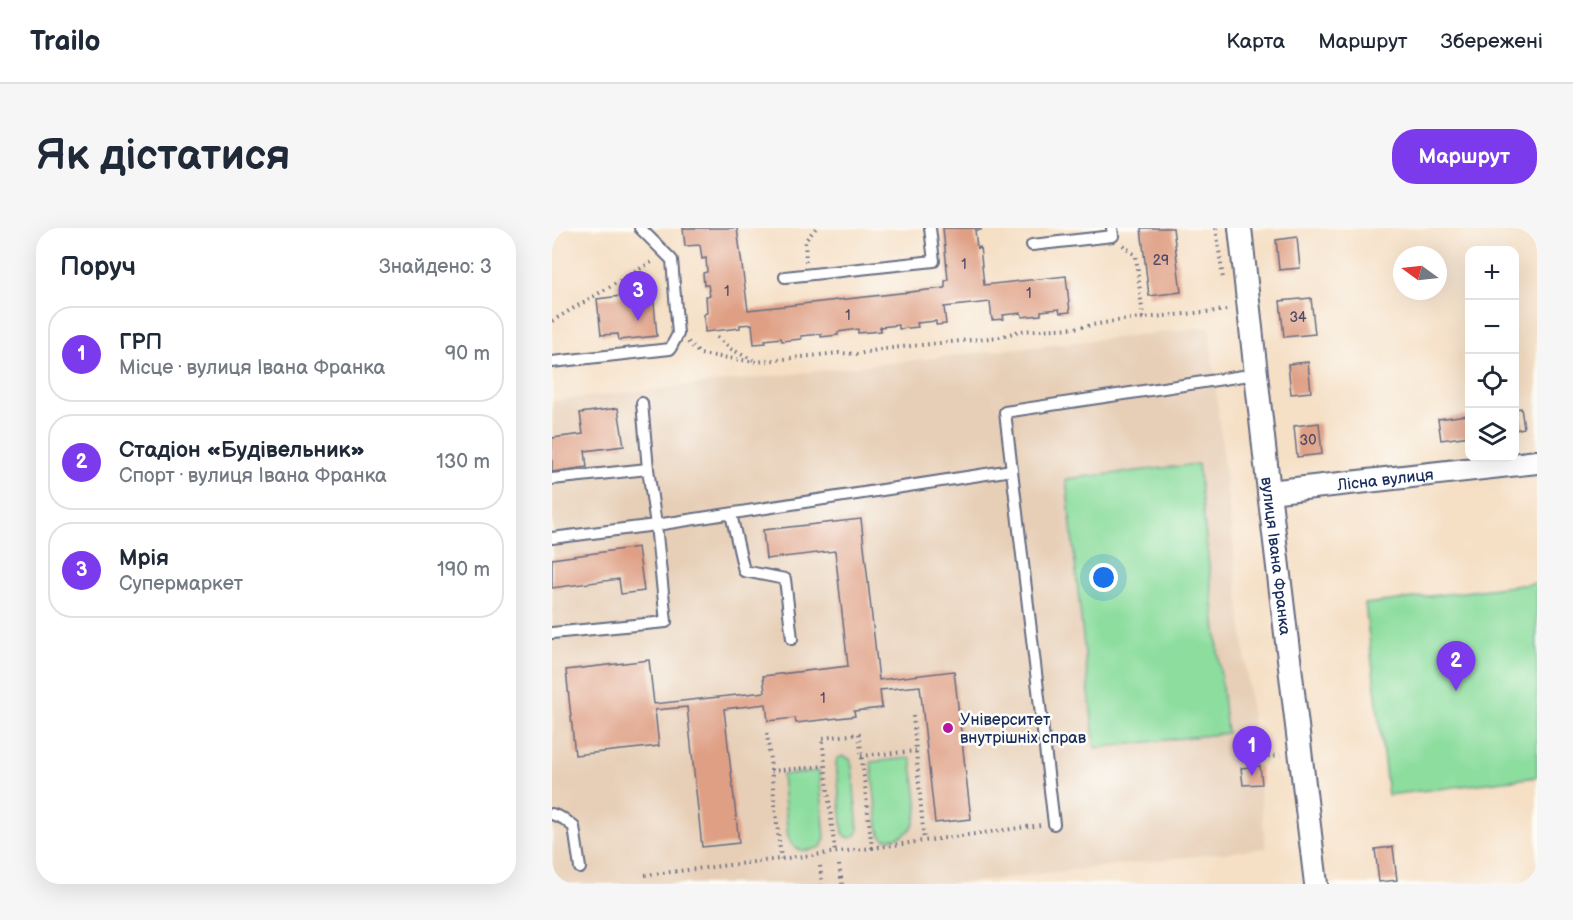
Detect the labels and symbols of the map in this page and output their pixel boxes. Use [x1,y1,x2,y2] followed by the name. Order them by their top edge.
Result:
[1393,246,1447,300] north arrow
[1153,252,1169,269] house number: 29
[961,256,967,273] house number: 1
[618,272,658,321] pin: 3
[724,283,730,300] house number: 1
[1026,285,1032,302] house number: 1
[845,307,851,324] house number: 1
[1289,309,1307,326] house number: 34
[1300,432,1316,449] house number: 30
[1335,466,1435,495] street label: Лісна вулиця
[1256,476,1294,637] street label: вулиця Івана Франка
[1089,563,1118,592] your location
[1436,642,1476,691] pin: 2
[820,690,826,707] house number: 1
[960,711,1087,748] place label: Університет внутрішніх справ
[941,721,955,735] marker: Університет внутрішніх справ
[1232,726,1272,776] pin: 1

